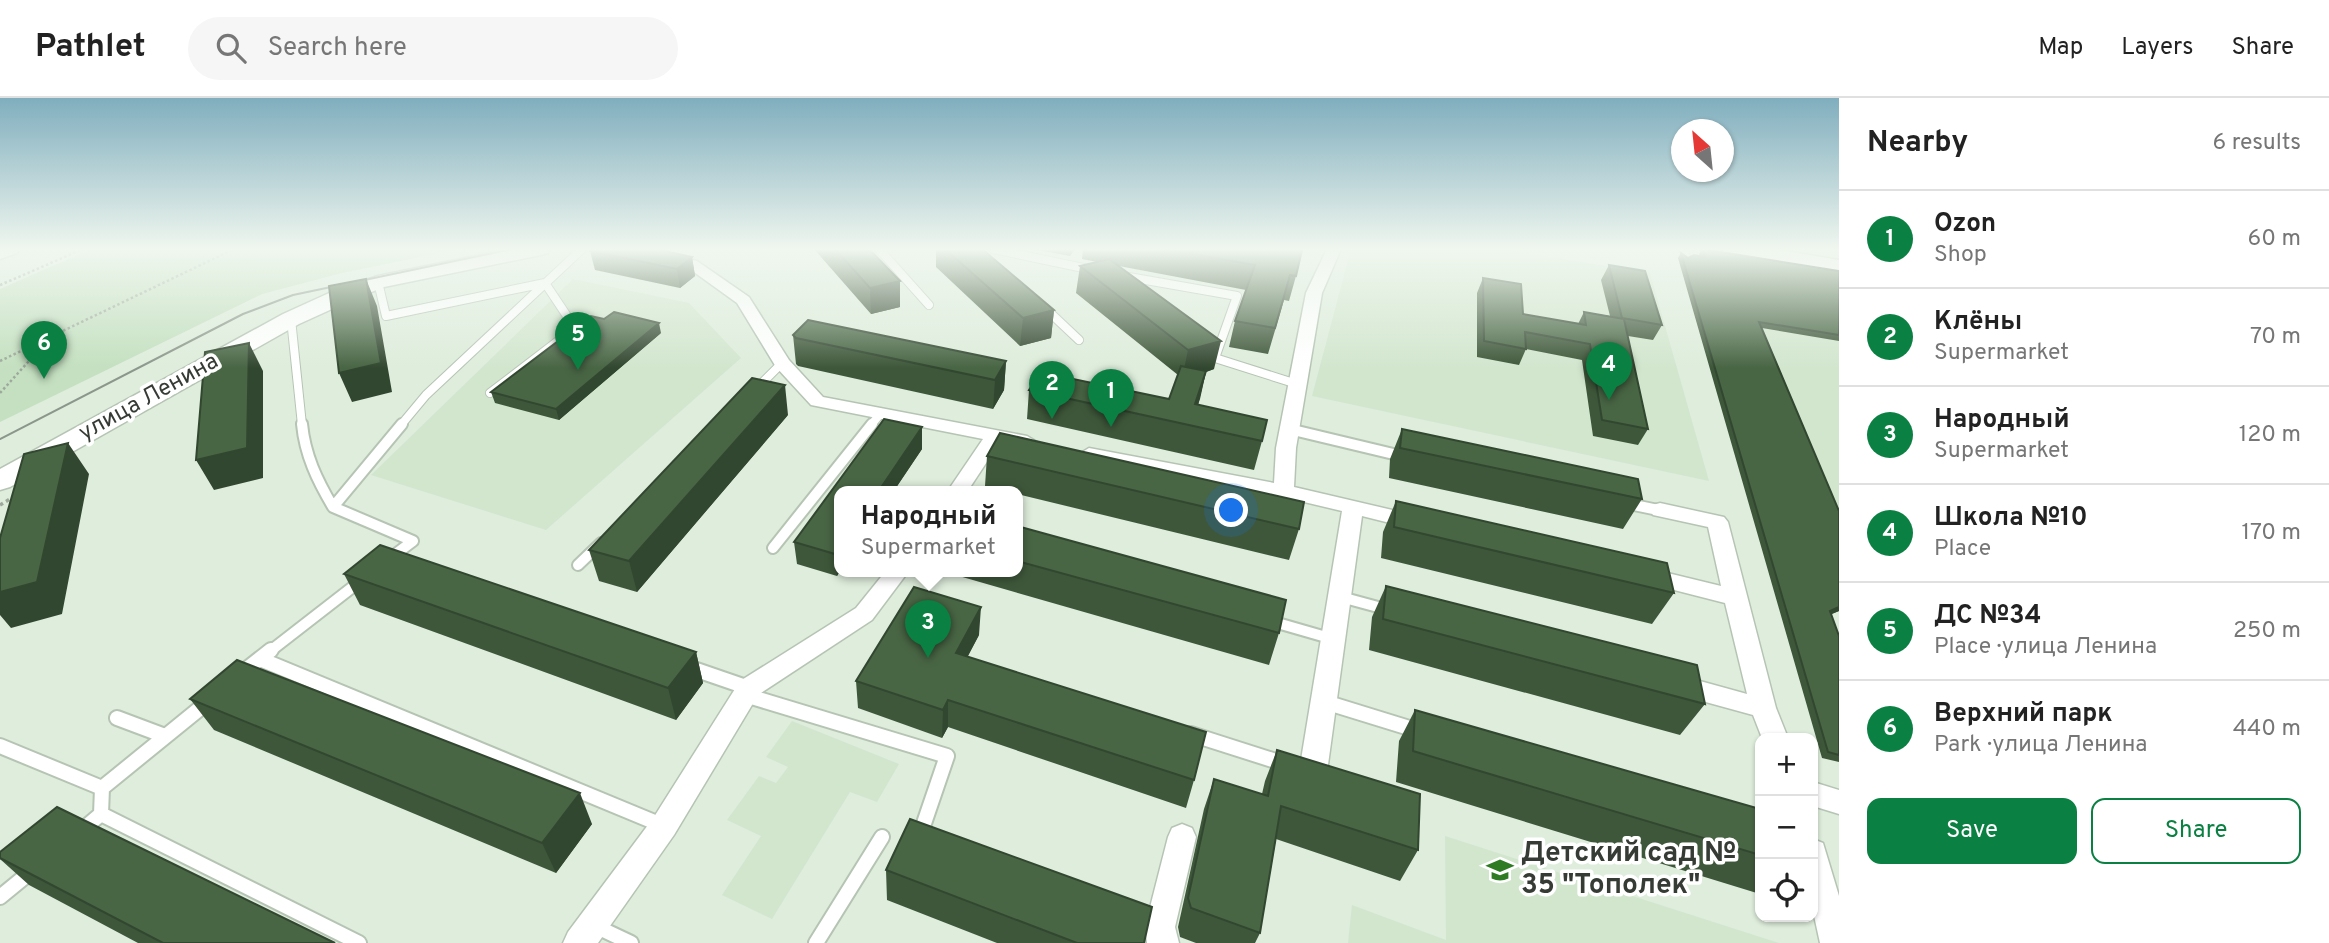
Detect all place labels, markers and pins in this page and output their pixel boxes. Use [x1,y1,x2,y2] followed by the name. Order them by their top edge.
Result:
[555,312,601,370] pin: 5
[21,321,67,379] pin: 6
[1586,342,1632,400] pin: 4
[1029,361,1075,419] pin: 2
[1088,369,1134,427] pin: 1
[905,600,951,658] pin: 3
[1521,836,1736,904] place label: Детский сад № 35 "Тополек"
[1485,855,1515,885] school or university icon: Детский сад № 35 "Тополек"

